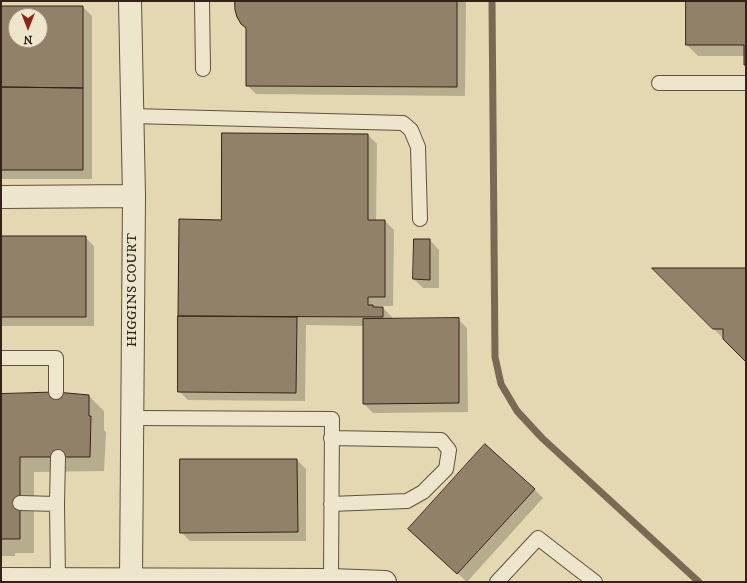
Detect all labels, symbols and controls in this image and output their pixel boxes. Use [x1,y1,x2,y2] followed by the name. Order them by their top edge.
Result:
[8,8,48,48] north arrow
[23,32,33,46] text: N
[125,233,141,347] street label: HIGGINS COURT

